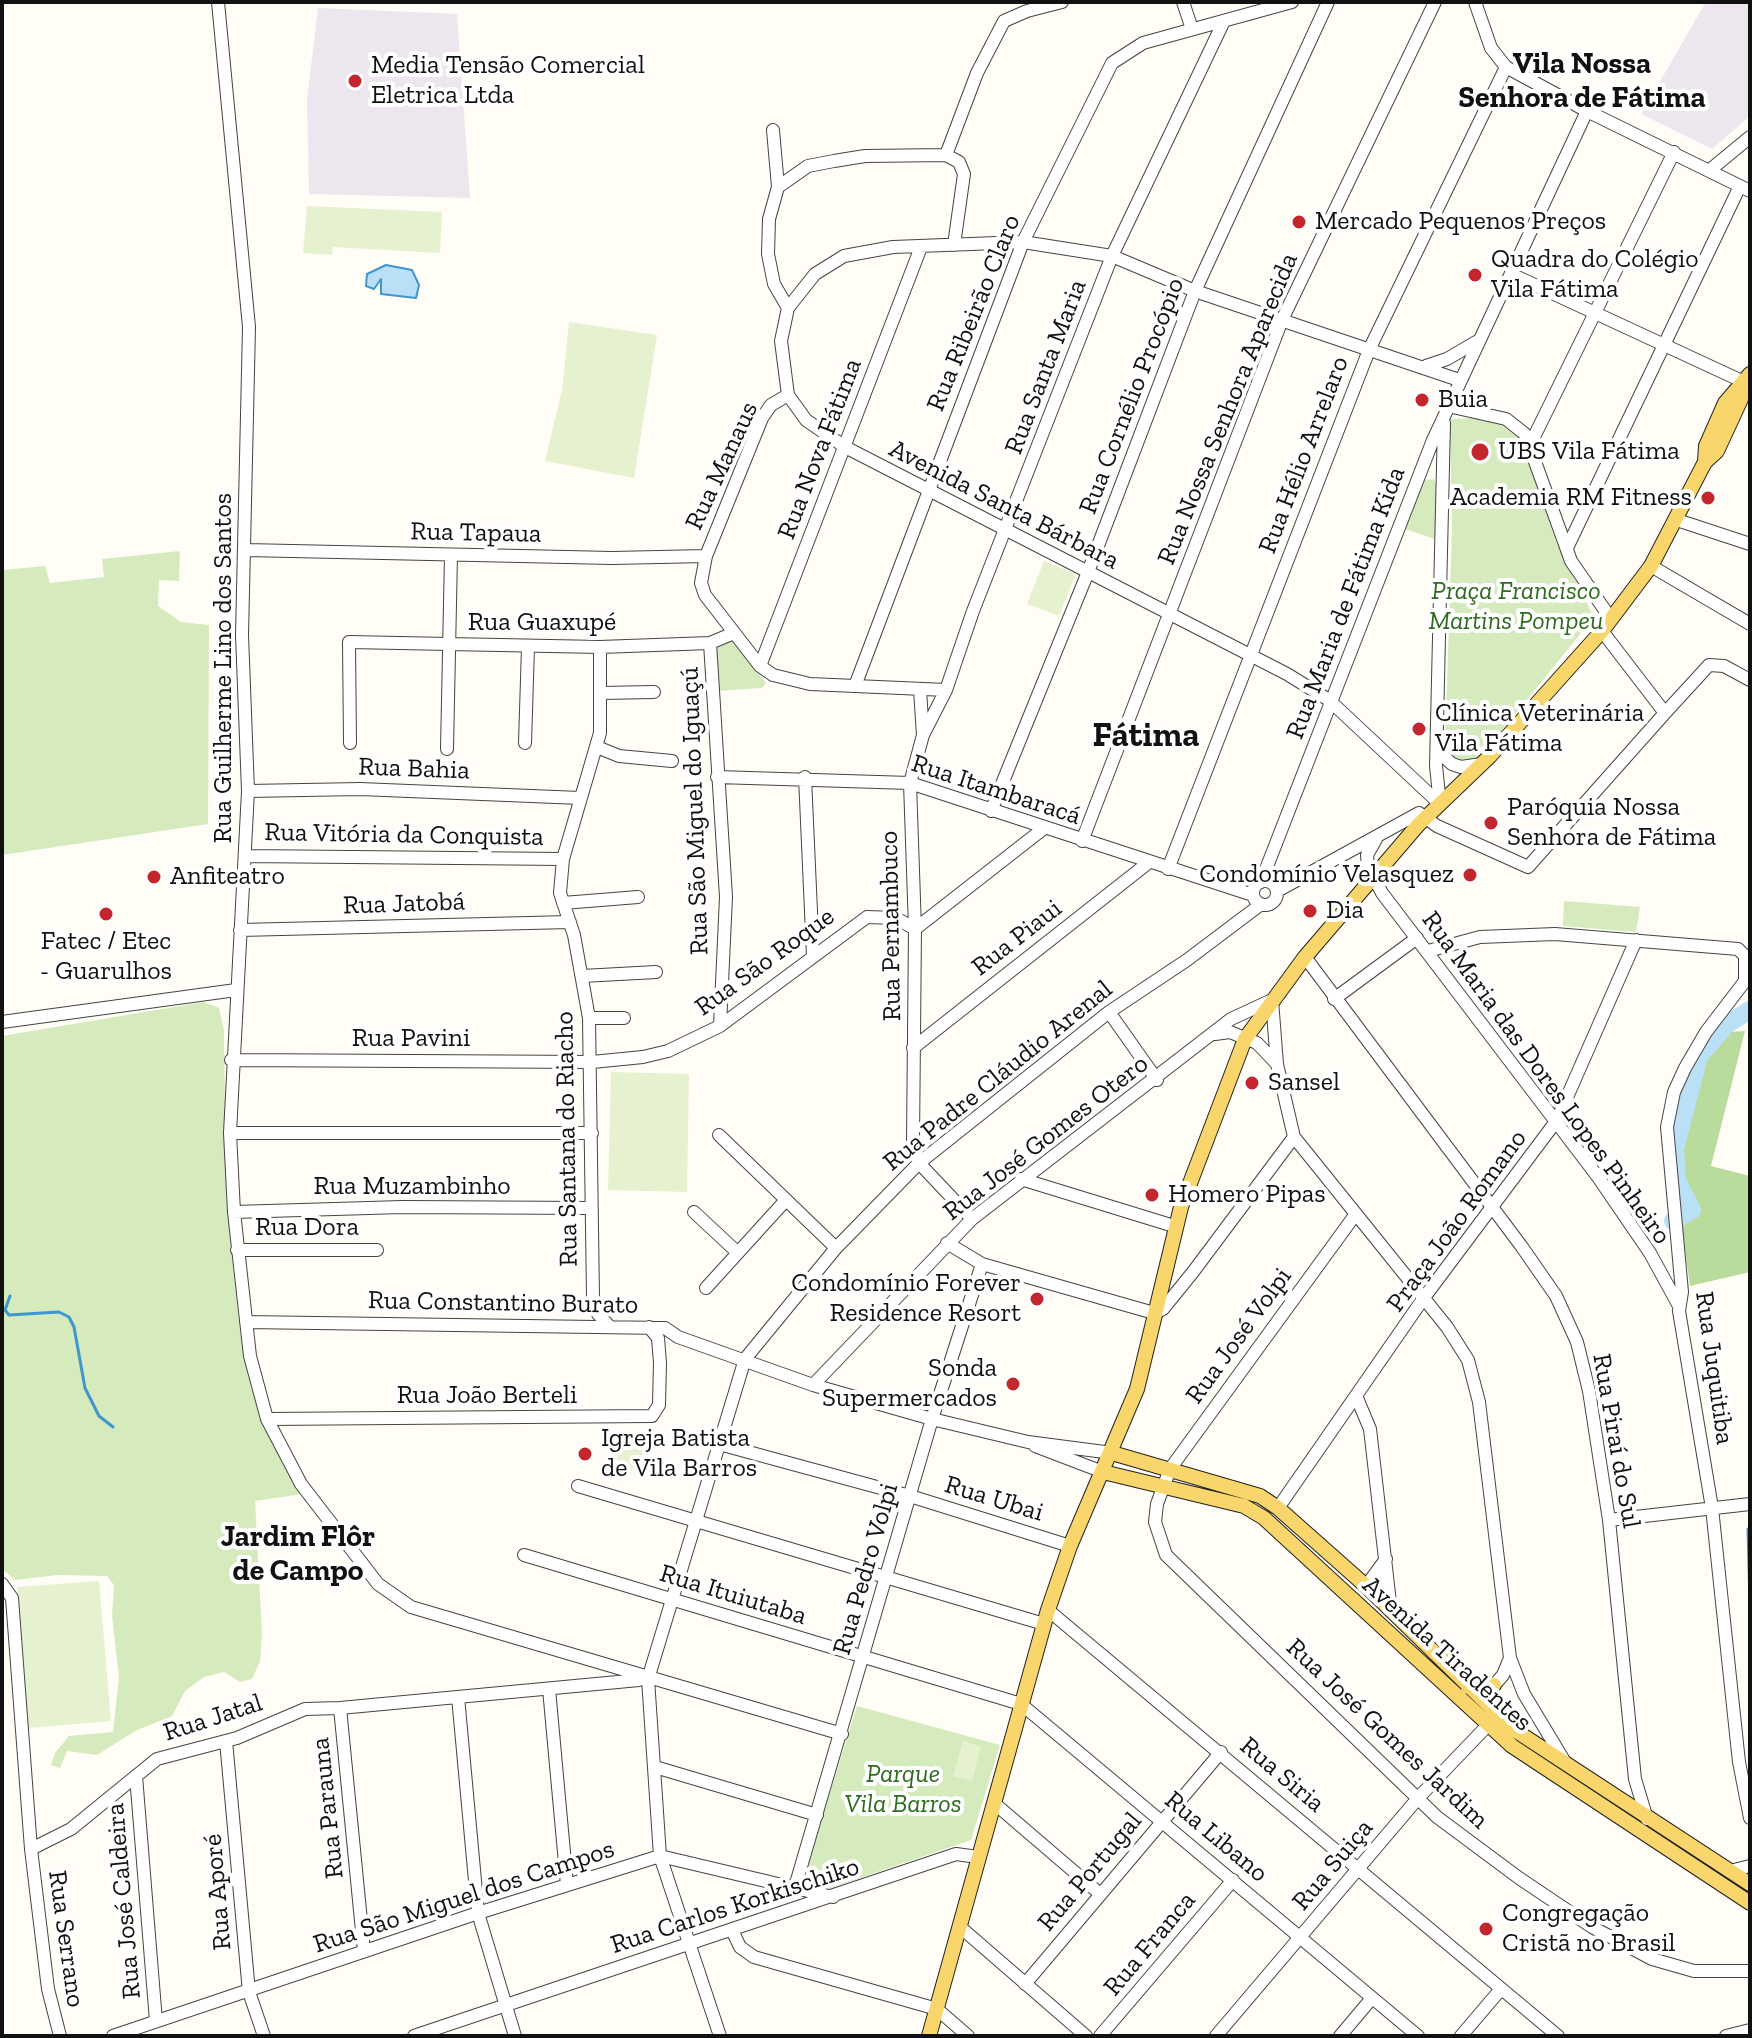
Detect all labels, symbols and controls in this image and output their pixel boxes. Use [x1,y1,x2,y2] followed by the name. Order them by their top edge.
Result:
[1458,46,1706,116] district label: Vila Nossa Senhora de Fátima
[371,50,645,112] place label: Media Tensão Comercial Eletrica Ltda
[346,72,364,90] marker: Media Tensão Comercial Eletrica Ltda
[1315,206,1606,238] place label: Mercado Pequenos Preços
[920,210,1028,416] street label: Rua Ribeirão Claro
[1290,213,1308,231] marker: Mercado Pequenos Preços
[1491,244,1699,306] place label: Quadra do Colégio Vila Fátima
[1151,249,1305,569] street label: Rua Nossa Senhora Aparecida
[1466,266,1484,284] marker: Quadra do Colégio Vila Fátima
[1073,274,1191,518] street label: Rua Cornélio Procópio
[998,275,1094,459] street label: Rua Santa Maria
[1252,352,1356,558] street label: Rua Hélio Arrelaro
[771,354,869,544] street label: Rua Nova Fátima
[1438,384,1488,416] place label: Buia
[1413,391,1431,409] marker: Buia
[679,397,765,535] street label: Rua Manaus
[884,433,1124,577] street label: Avenida Santa Bárbara
[1498,436,1680,468] place label: UBS Vila Fátima
[1469,441,1491,463] marker: UBS Vila Fátima
[1280,463,1412,743] street label: Rua Maria de Fátima Kida
[1450,482,1692,514] place label: Academia RM Fitness
[1699,489,1717,507] marker: Academia RM Fitness
[208,493,240,843] street label: Rua Guilherme Lino dos Santos
[410,516,542,550] street label: Rua Tapaua
[1428,576,1604,638] park label: Praça Francisco Martins Pompeu
[468,607,616,639] street label: Rua Guaxupé
[674,666,716,956] street label: Rua São Miguel do Iguaçú
[1435,698,1644,760] place label: Clínica Veterinária Vila Fátima
[1093,716,1199,756] district label: Fátima
[1410,720,1428,738] marker: Clínica Veterinária Vila Fátima
[907,748,1085,832] street label: Rua Itambaracá
[358,751,470,787] street label: Rua Bahia
[1507,792,1716,854] place label: Paróquia Nossa Senhora de Fátima
[1482,814,1500,832] marker: Paróquia Nossa Senhora de Fátima
[264,817,544,853] street label: Rua Vitória da Conquista
[874,831,908,1021] street label: Rua Pernambuco
[1199,859,1454,891] place label: Condomínio Velasquez
[170,861,285,893] place label: Anfiteatro
[1461,866,1479,884] marker: Condomínio Velasquez
[145,868,163,886] marker: Anfiteatro
[342,886,466,922] street label: Rua Jatobá
[966,893,1068,983] street label: Rua Piaui
[1326,895,1364,927] place label: Dia
[689,901,841,1023] street label: Rua São Roque
[1301,902,1319,920] marker: Dia
[97,905,115,923] marker: Fatec / Etec - Guarulhos
[1415,905,1677,1251] street label: Rua Maria das Dores Lopes Pinheiro
[40,926,172,988] place label: Fatec / Etec - Guarulhos
[877,974,1119,1178] street label: Rua Padre Cláudio Arenal
[549,1011,585,1267] street label: Rua Santana do Riacho
[352,1023,470,1055] street label: Rua Pavini
[937,1048,1155,1228] street label: Rua José Gomes Otero
[1268,1067,1340,1099] place label: Sansel
[1243,1074,1261,1092] marker: Sansel
[1380,1124,1534,1318] street label: Praça João Romano
[313,1171,511,1203] street label: Rua Muzambinho
[1168,1179,1326,1211] place label: Homero Pipas
[1143,1186,1161,1204] marker: Homero Pipas
[255,1212,359,1244] street label: Rua Dora
[1179,1262,1299,1410] street label: Rua José Volpi
[791,1268,1021,1330] place label: Condomínio Forever Residence Resort
[368,1285,638,1321] street label: Rua Constantino Burato
[1028,1290,1046,1308] marker: Condomínio Forever Residence Resort
[1688,1290,1740,1446] street label: Rua Juquitiba
[1585,1351,1647,1531] street label: Rua Piraí do Sul
[822,1353,997,1414] place label: Sonda Supermercados
[1004,1375,1022,1393] marker: Sonda Supermercados
[397,1380,577,1412] street label: Rua João Berteli
[601,1423,757,1484] place label: Igreja Batista de Vila Barros
[576,1445,594,1463] marker: Igreja Batista de Vila Barros
[941,1469,1047,1529] street label: Rua Ubai
[827,1480,905,1658] street label: Rua Pedro Volpi
[221,1519,375,1590] district label: Jardim Flôr de Campo
[656,1558,810,1632] street label: Rua Ituiutaba
[1356,1570,1538,1738] street label: Avenida Tiradentes
[1279,1632,1495,1836] street label: Rua José Gomes Jardim
[160,1687,266,1749] street label: Rua Jatal
[1233,1731,1331,1819] street label: Rua Siria
[305,1736,351,1880] street label: Rua Parauna
[844,1759,962,1820] park label: Parque Vila Barros
[1158,1785,1274,1889] street label: Rua Libano
[100,1802,148,2000] street label: Rua José Caldeira
[1031,1806,1149,1938] street label: Rua Portugal
[1286,1813,1380,1917] street label: Rua Suiça
[197,1833,239,1951] street label: Rua Aporé
[310,1834,618,1960] street label: Rua São Miguel dos Campos
[607,1851,863,1961] street label: Rua Carlos Korkischiko
[41,1869,91,2009] street label: Rua Serrano
[1097,1886,1203,2002] street label: Rua Franca
[1502,1898,1675,1960] place label: Congregação Cristã no Brasil
[1477,1920,1495,1938] marker: Congregação Cristã no Brasil

